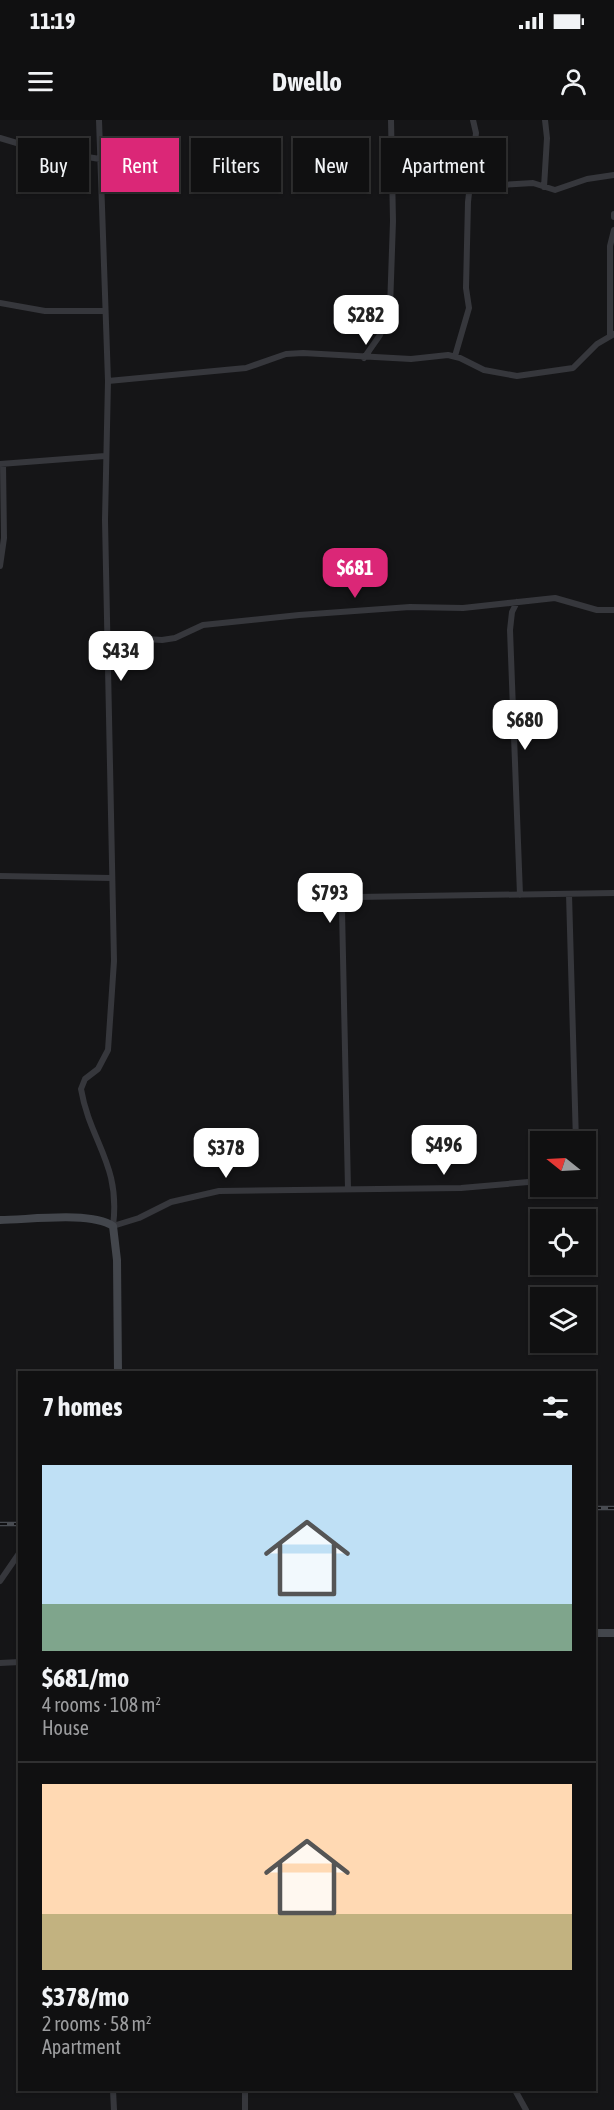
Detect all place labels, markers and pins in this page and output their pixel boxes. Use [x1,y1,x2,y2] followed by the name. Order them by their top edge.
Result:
[330,295,402,346] pin: $282
[319,548,391,599] pin: $681
[85,631,157,682] pin: $434
[489,700,561,751] pin: $680
[294,873,366,924] pin: $793
[408,1125,480,1176] pin: $496
[190,1128,262,1179] pin: $378

